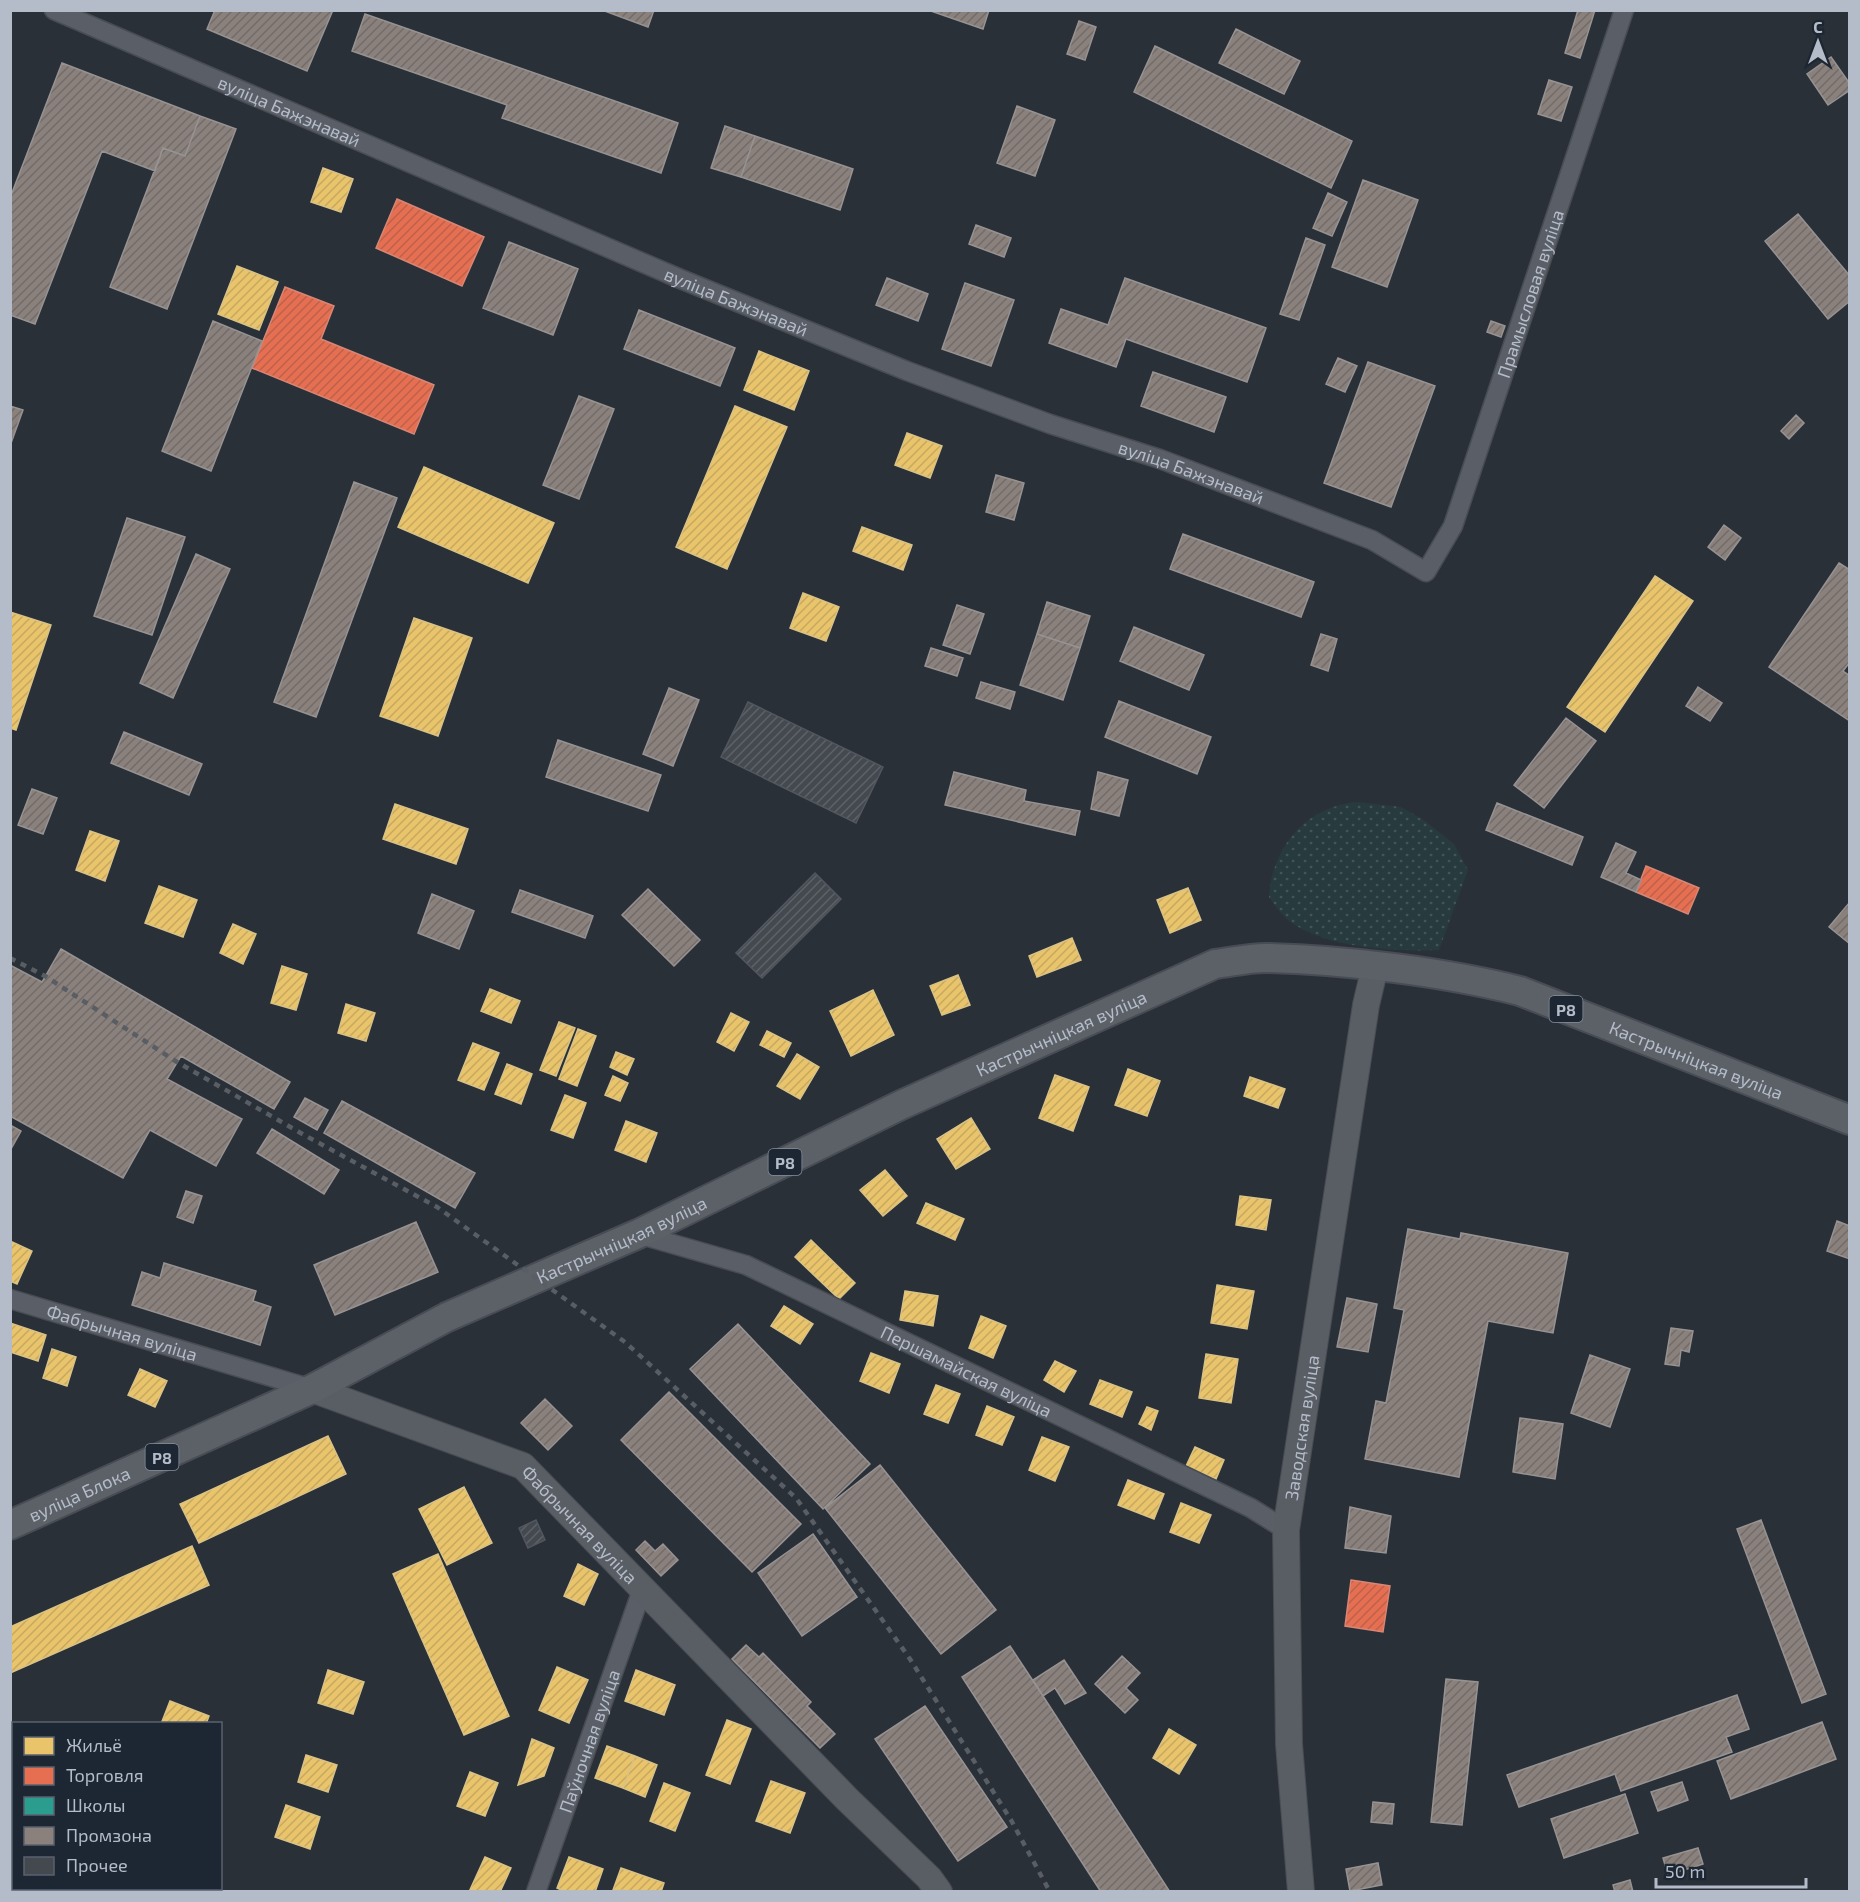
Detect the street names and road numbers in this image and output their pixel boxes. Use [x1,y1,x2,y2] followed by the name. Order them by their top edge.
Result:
[215,71,364,151] street label: вуліца Бажэнавай
[1492,207,1568,381] street label: Прамысловая вуліца
[661,262,811,341] street label: вуліца Бажэнавай
[1116,436,1267,509] street label: вуліца Бажэнавай
[972,985,1150,1081] street label: Кастрычніцкая вуліца
[1550,996,1582,1022] road number: Р8
[1606,1016,1786,1104] street label: Кастрычніцкая вуліца
[768,1149,802,1175] road number: Р8
[533,1191,710,1288] street label: Кастрычніцкая вуліца
[44,1300,200,1365] street label: Фабрычная вуліца
[877,1321,1056,1422] street label: Першамайская вуліца
[1280,1353,1324,1502] street label: Заводская вуліца
[146,1444,178,1470] road number: Р8
[25,1461,133,1526] street label: вуліца Блока
[517,1461,642,1588] street label: Фабрычная вуліца
[554,1666,624,1816] street label: Паўночная вуліца

